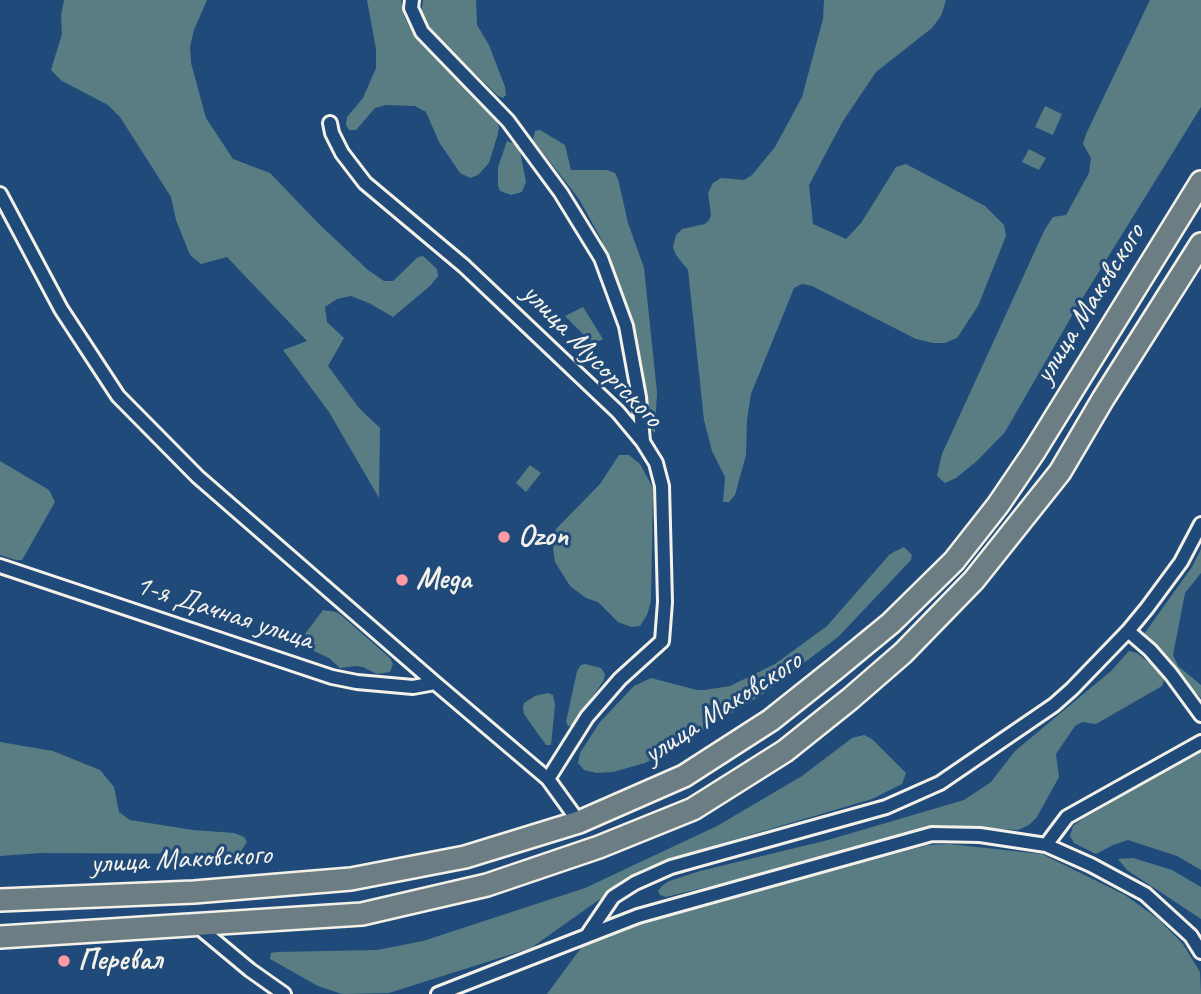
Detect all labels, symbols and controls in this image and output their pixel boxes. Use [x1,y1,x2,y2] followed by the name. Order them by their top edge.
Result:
[1027,217,1153,391] street label: улица Маковского
[514,276,670,436] street label: улица Мусоргского
[518,519,568,555] place label: Ozon
[496,529,512,545] marker: Ozon
[416,562,471,598] place label: Mega
[131,567,317,659] street label: 1-я Дачная улица
[394,572,410,588] marker: Mega
[637,643,809,773] street label: улица Маковского
[89,837,273,883] street label: улица Маковского
[78,943,162,979] place label: Перевал
[56,953,72,969] marker: Перевал

